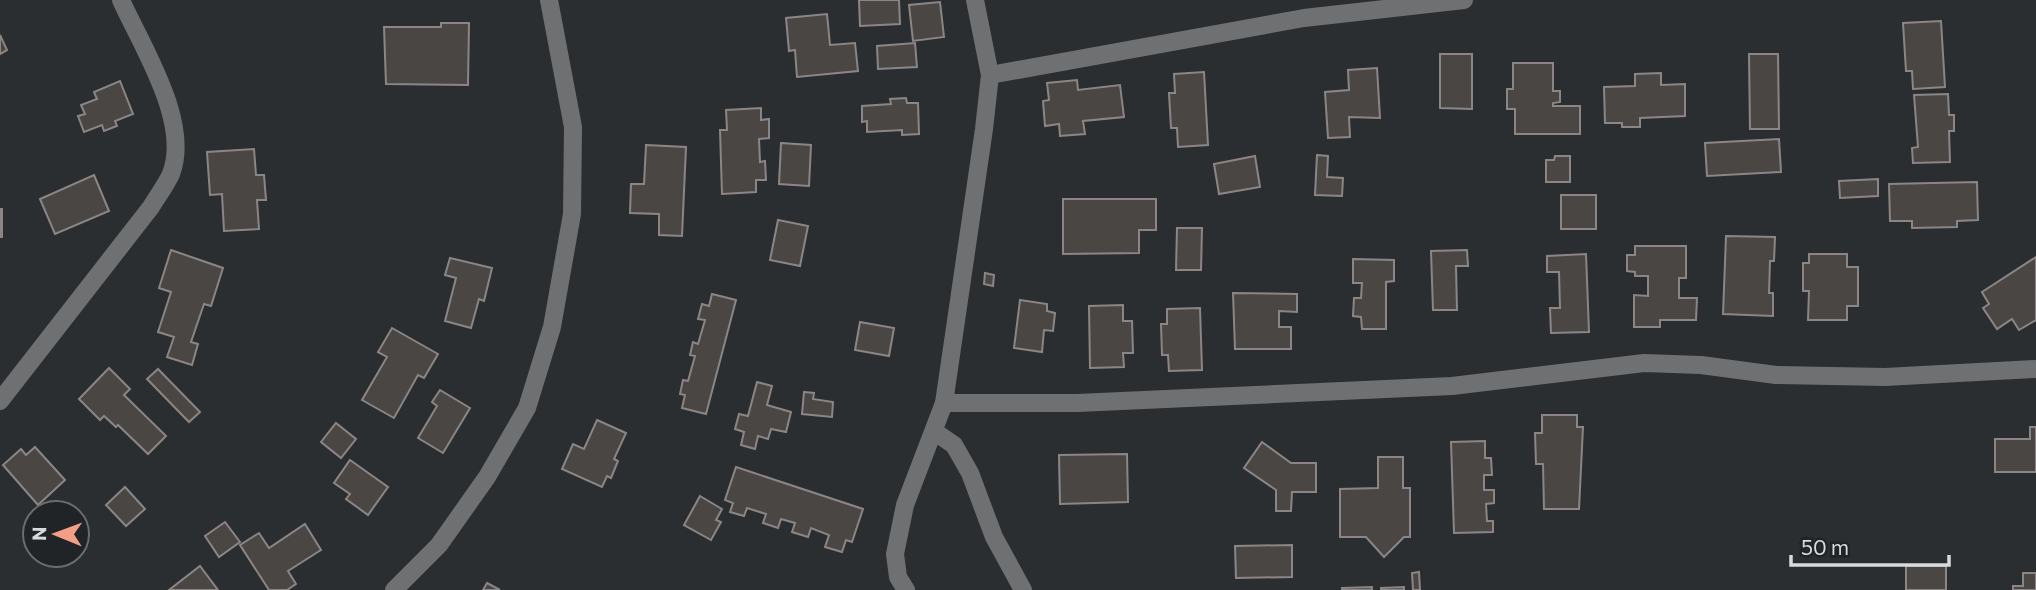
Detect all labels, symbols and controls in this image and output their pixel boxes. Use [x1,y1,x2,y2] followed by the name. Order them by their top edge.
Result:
[21,499,91,569] north arrow
[1791,524,1948,568] scale bar
[27,526,50,541] text: N
[1801,534,1849,559] text: 50 m

